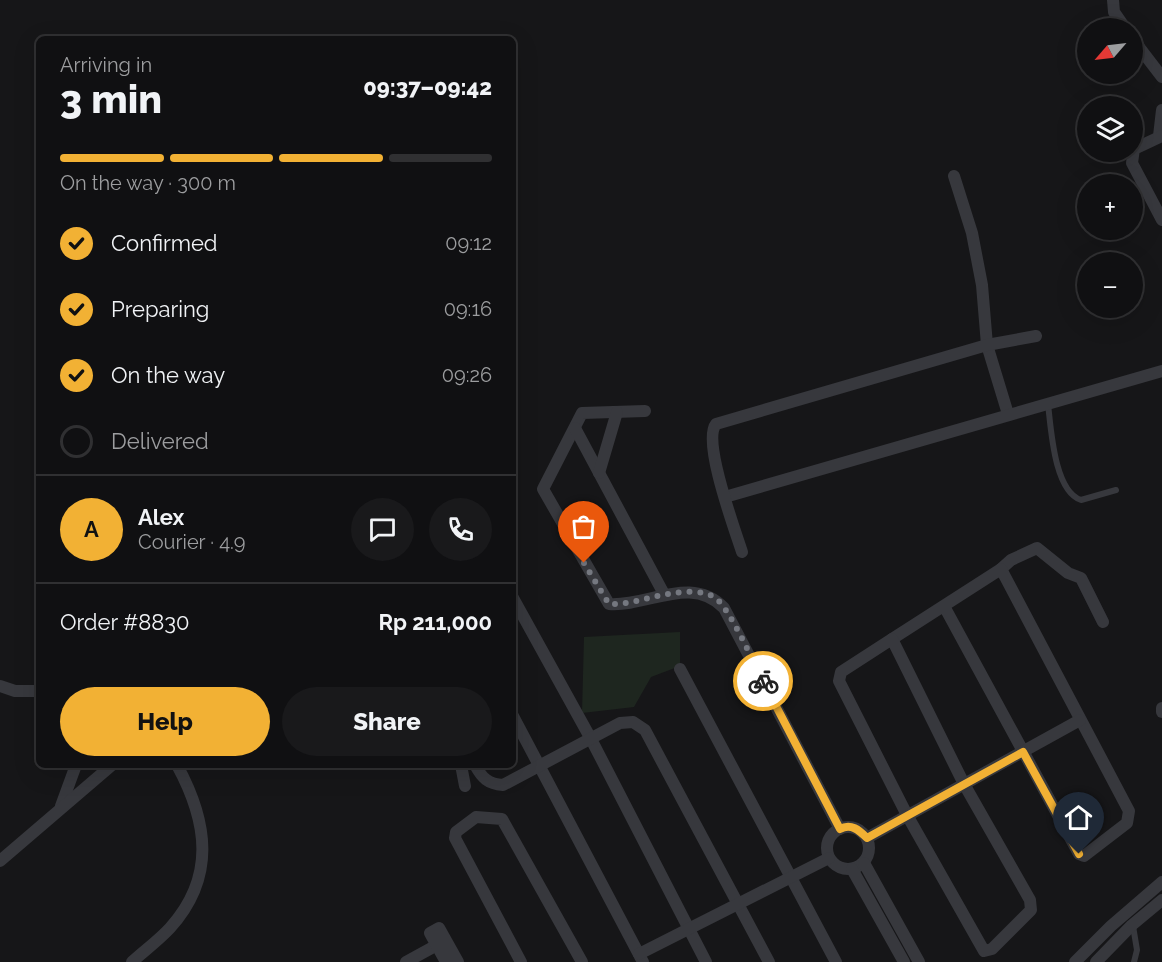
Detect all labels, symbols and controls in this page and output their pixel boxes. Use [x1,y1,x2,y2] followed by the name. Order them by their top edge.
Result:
[1077,18,1143,84] north arrow
[1077,18,1143,318] map controls
[60,53,152,77] text: Arriving in
[363,74,492,100] text: 09:37–09:42
[60,76,162,122] text: 3 min
[1077,96,1143,162] button: layers
[60,171,236,195] text: On the way · 300 m
[1077,174,1143,240] button: +
[60,227,93,260] icon: check
[111,230,218,256] text: Confirmed
[445,231,492,255] text: 09:12
[1077,252,1143,318] button: −
[60,293,93,326] icon: check
[111,296,209,322] text: Preparing
[444,297,492,321] text: 09:16
[60,359,93,392] icon: check
[111,362,225,388] text: On the way
[442,363,492,387] text: 09:26
[111,428,209,454] text: Delivered
[351,498,414,561] button: chat
[429,498,492,561] button: phone
[558,501,609,563] pin
[138,504,184,530] text: Alex
[567,510,600,543] icon: bag
[84,516,99,542] text: A
[138,530,246,554] text: Courier · 4.9
[60,609,190,635] text: Order #8830
[378,609,492,635] text: Rp 211,000
[733,651,793,711] courier
[747,665,780,698] icon: bike
[60,687,270,756] button: Help
[282,687,492,756] button: Share
[1053,792,1104,854] pin
[1062,801,1095,834] icon: home

